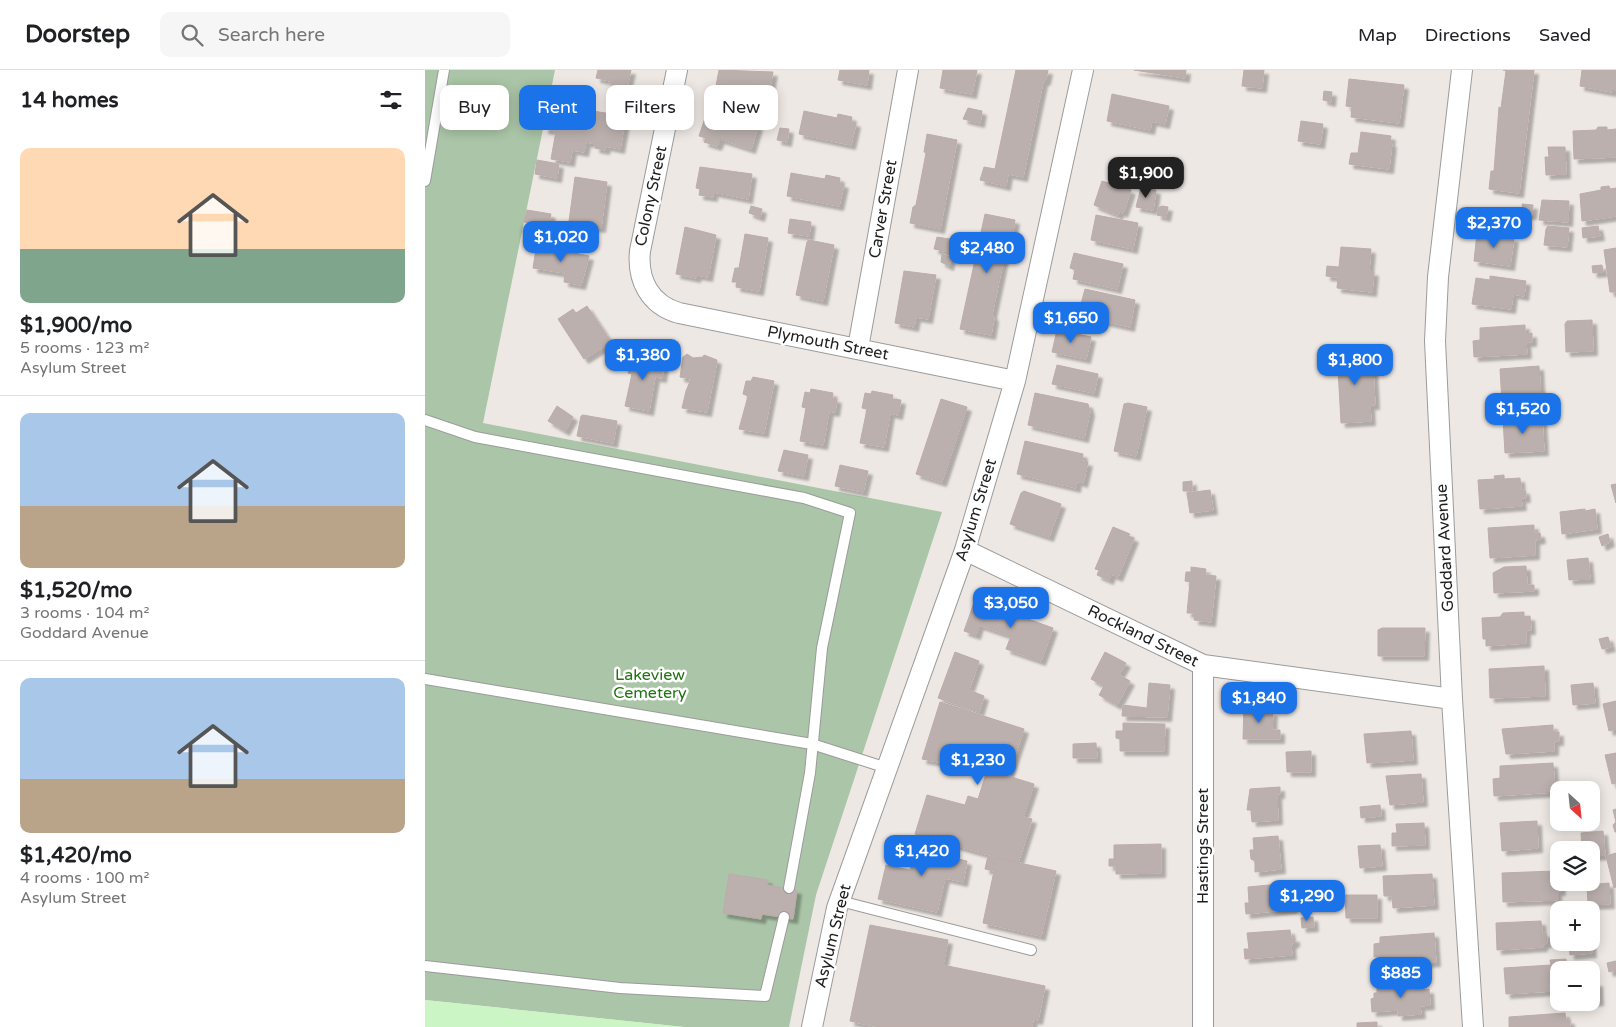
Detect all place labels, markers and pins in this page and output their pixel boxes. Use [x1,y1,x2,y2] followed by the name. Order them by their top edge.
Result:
[1105,156,1187,199] pin: $1,900
[1453,206,1535,249] pin: $2,370
[520,220,602,263] pin: $1,020
[946,232,1028,274] pin: $2,480
[1030,302,1112,344] pin: $1,650
[602,338,684,381] pin: $1,380
[1314,344,1396,386] pin: $1,800
[1482,392,1564,435] pin: $1,520
[970,586,1052,629] pin: $3,050
[1218,682,1300,724] pin: $1,840
[937,744,1019,786] pin: $1,230
[881,834,963,877] pin: $1,420
[1266,880,1348,922] pin: $1,290
[1371,956,1431,999] pin: $885

